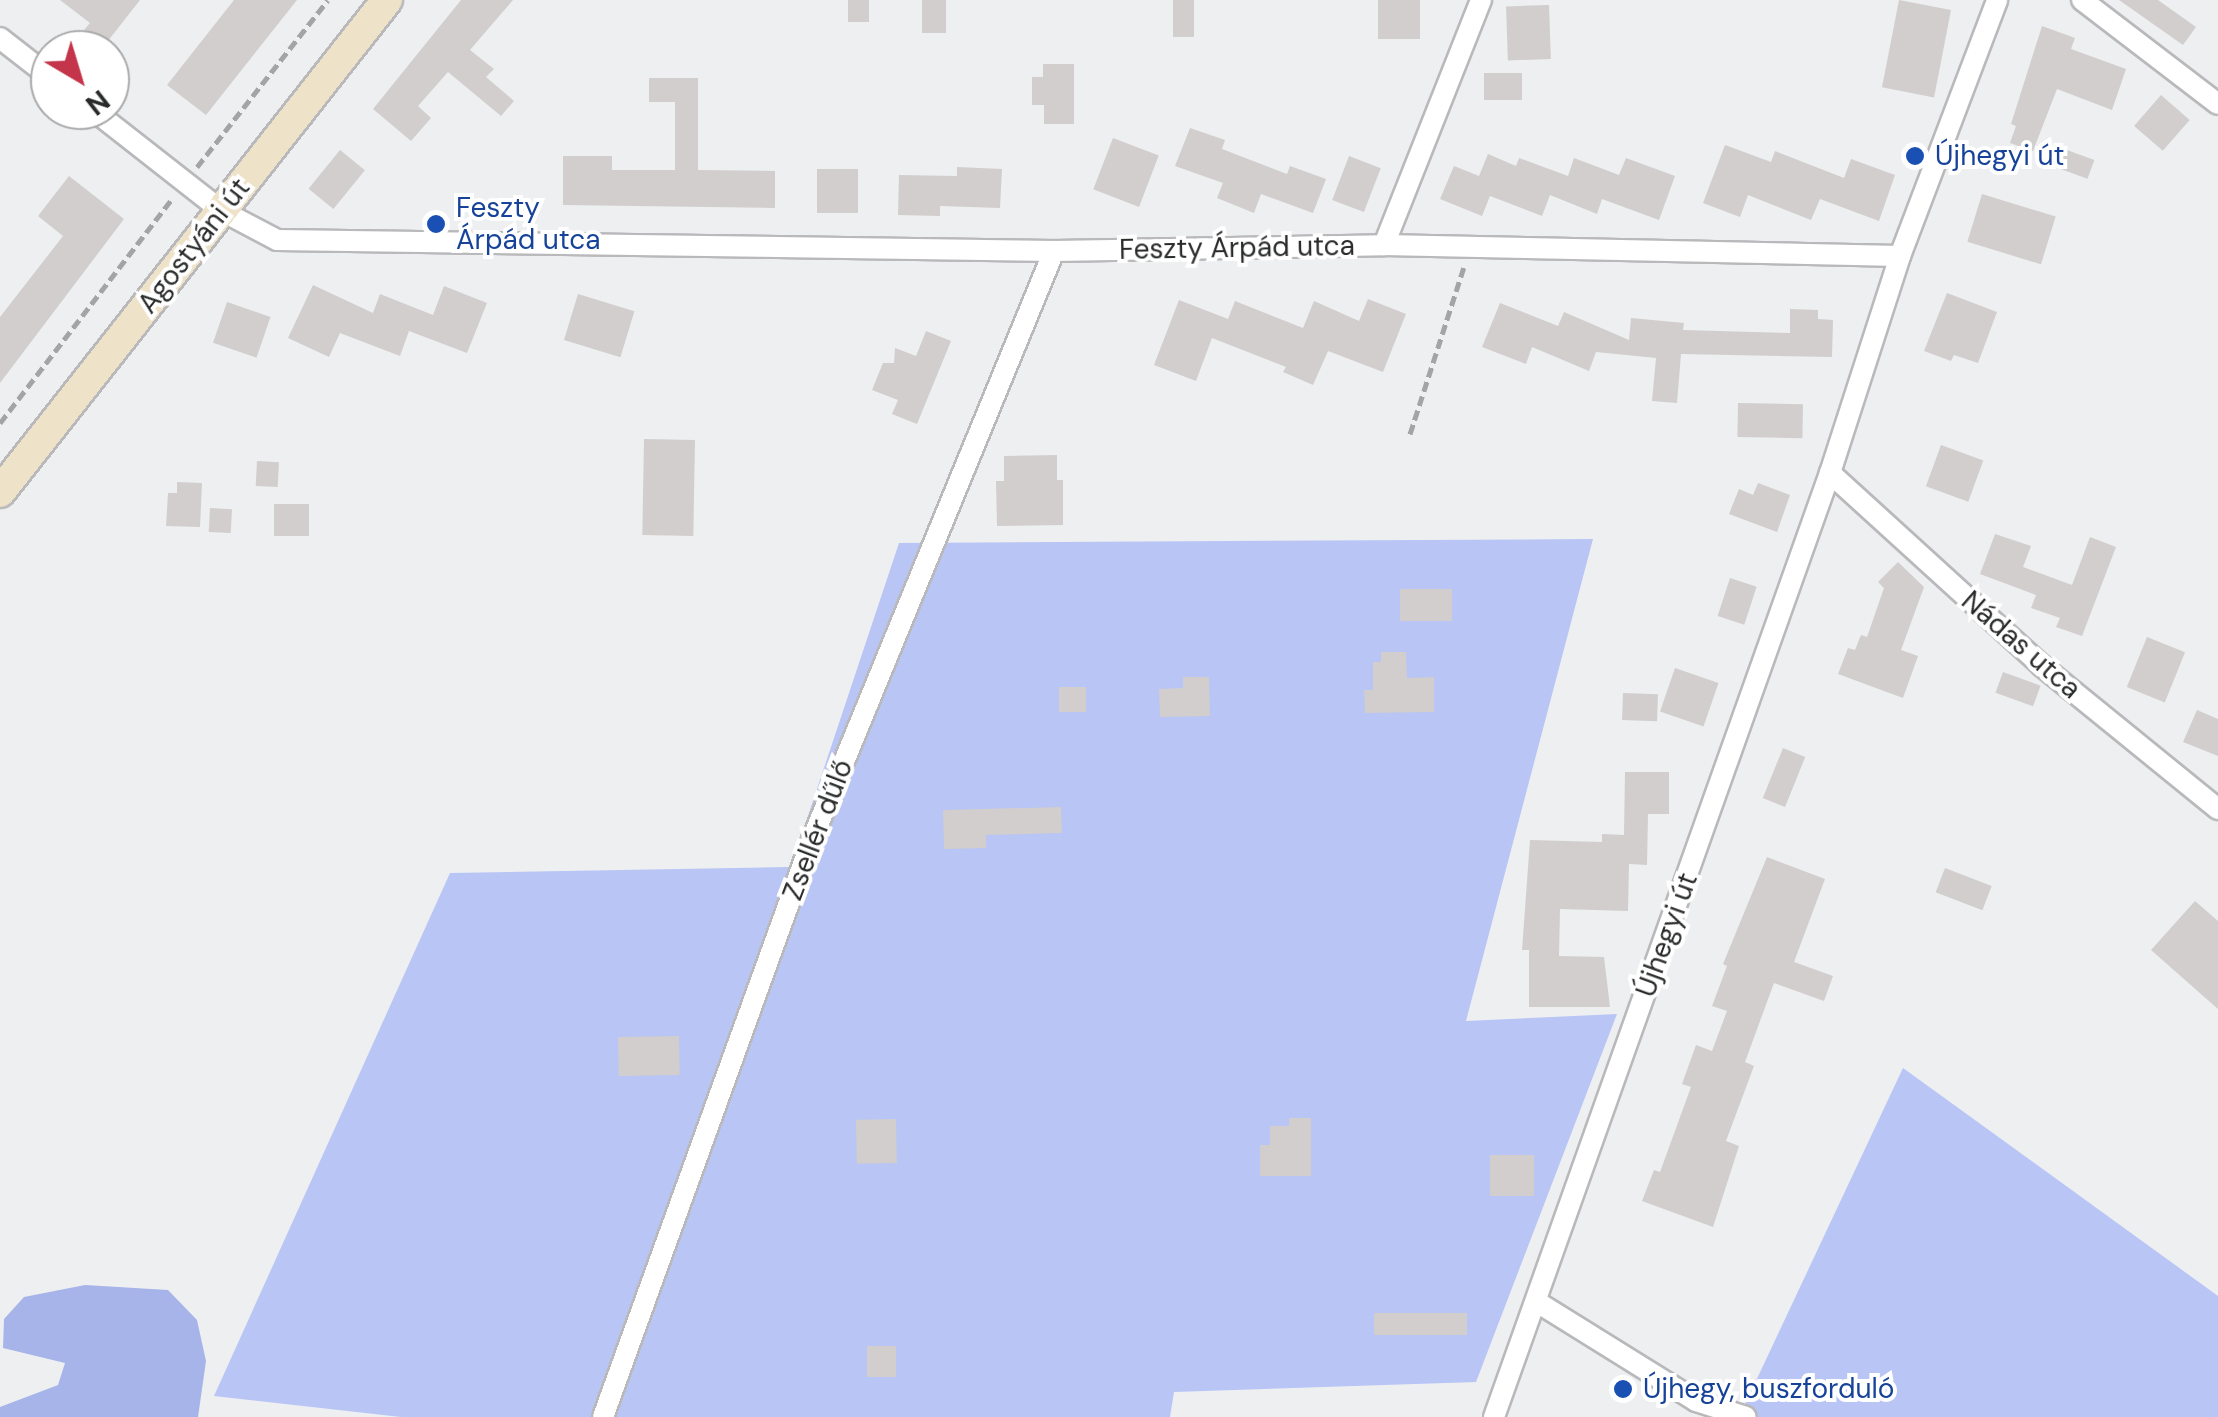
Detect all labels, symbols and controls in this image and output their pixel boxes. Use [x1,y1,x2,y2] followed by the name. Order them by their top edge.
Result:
[30,30,130,130] north arrow
[78,82,117,123] text: N
[1935,139,2064,173] place label: Újhegyi út
[1904,145,1926,167] marker: Újhegyi út
[131,172,257,320] street label: Agostyáni út
[456,191,601,257] place label: Feszty Árpád utca
[425,213,447,235] marker: Feszty Árpád utca
[1119,229,1355,267] street label: Feszty Árpád utca
[1955,584,2087,706] street label: Nádas utca
[776,755,860,905] street label: Zsellér dűlő
[1629,868,1705,1002] street label: Újhegyi út
[1643,1372,1894,1406] place label: Újhegy, buszforduló
[1612,1378,1634,1400] marker: Újhegy, buszforduló

